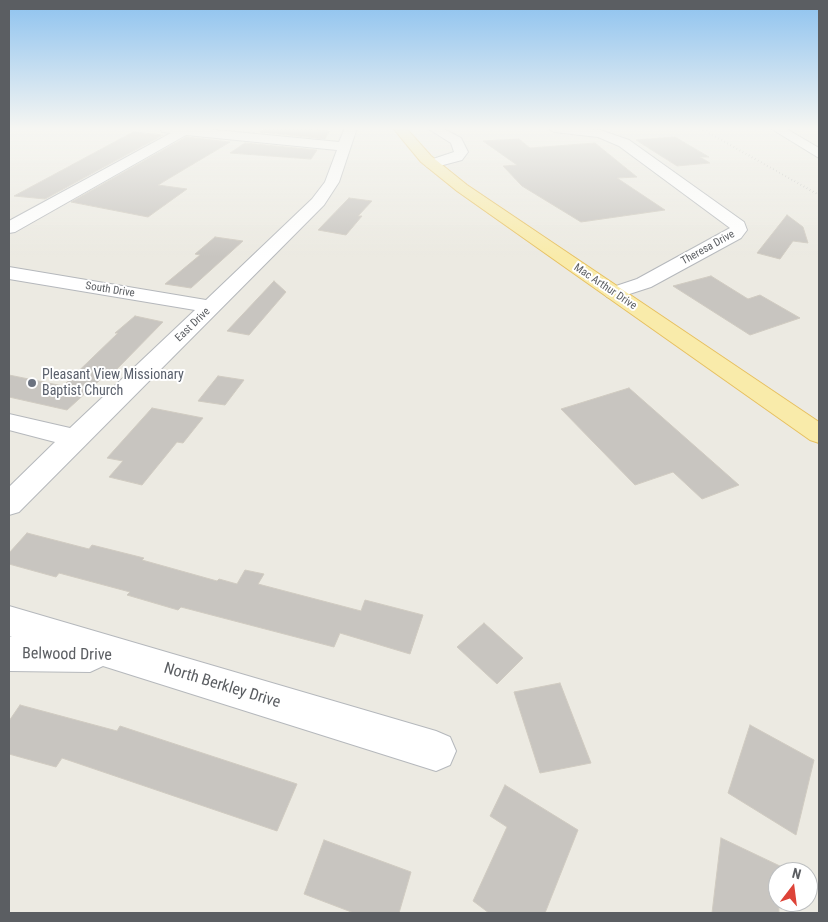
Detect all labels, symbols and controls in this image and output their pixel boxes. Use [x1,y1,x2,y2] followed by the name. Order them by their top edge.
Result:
[679,228,737,268] street label: Theresa Drive
[571,261,639,313] street label: Mac Arthur Drive
[84,280,136,300] street label: South Drive
[173,305,213,345] street label: East Drive
[42,367,184,400] place label: Pleasant View Missionary Baptist Church
[26,377,38,389] marker: Pleasant View Missionary Baptist Church
[22,645,112,665] street label: Belwood Drive
[161,659,283,713] street label: North Berkley Drive
[768,862,818,912] north arrow
[790,865,803,882] text: N

